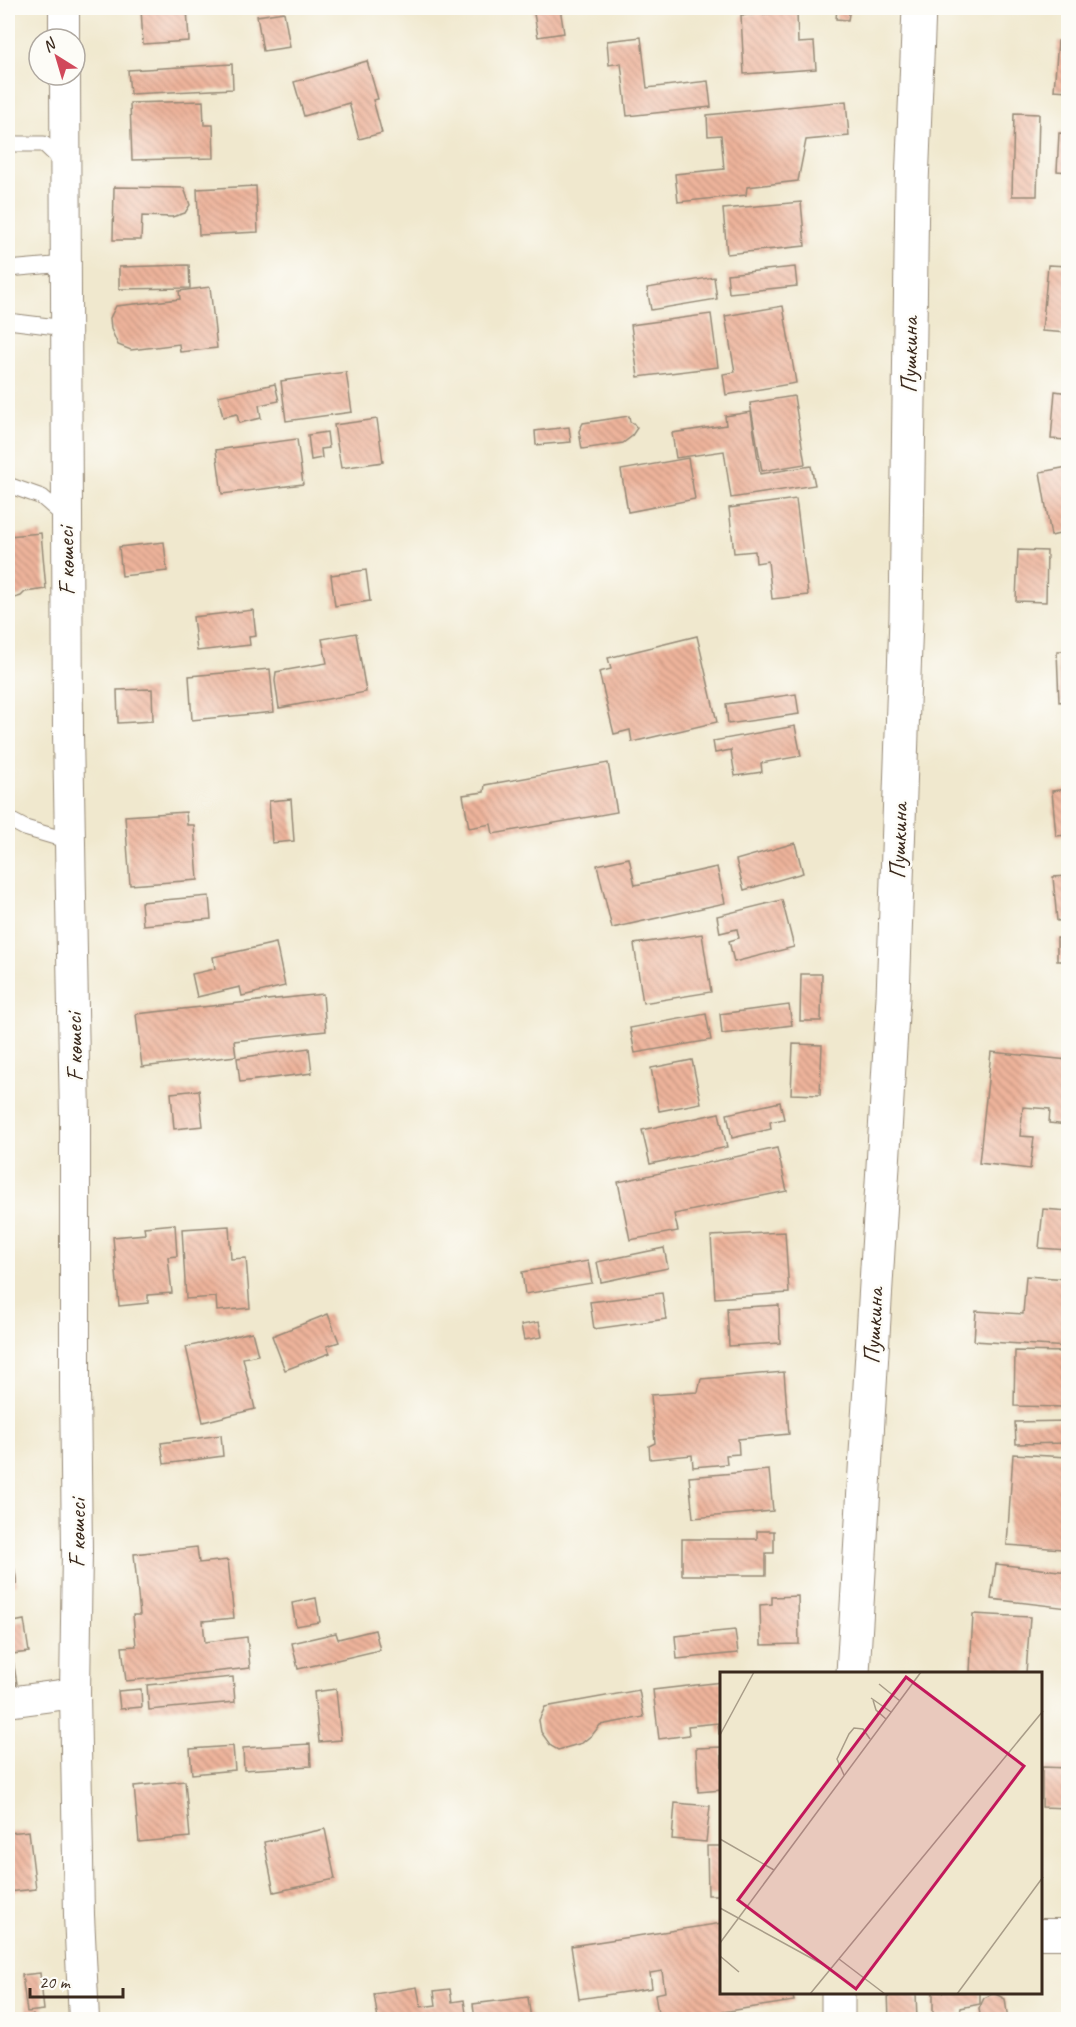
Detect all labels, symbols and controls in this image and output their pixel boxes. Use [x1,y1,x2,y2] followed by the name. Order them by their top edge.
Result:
[27,27,87,87] north arrow
[39,33,61,57] text: N
[893,315,925,393] street label: Пушкина
[50,524,82,596] street label: F көшесі
[882,800,914,880] street label: Пушкина
[58,1010,90,1082] street label: F көшесі
[856,1285,890,1365] street label: Пушкина
[62,1496,92,1567] street label: F көшесі
[720,1672,1043,1994] inset map
[30,1961,123,1999] scale bar
[39,1971,72,1993] text: 20 m

